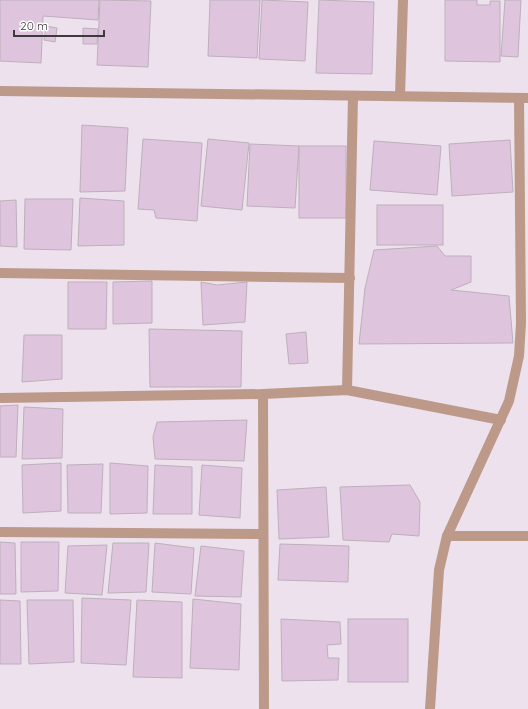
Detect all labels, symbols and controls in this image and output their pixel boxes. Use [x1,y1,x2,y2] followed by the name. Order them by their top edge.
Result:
[14,12,104,38] scale bar
[20,18,48,33] text: 20 m

